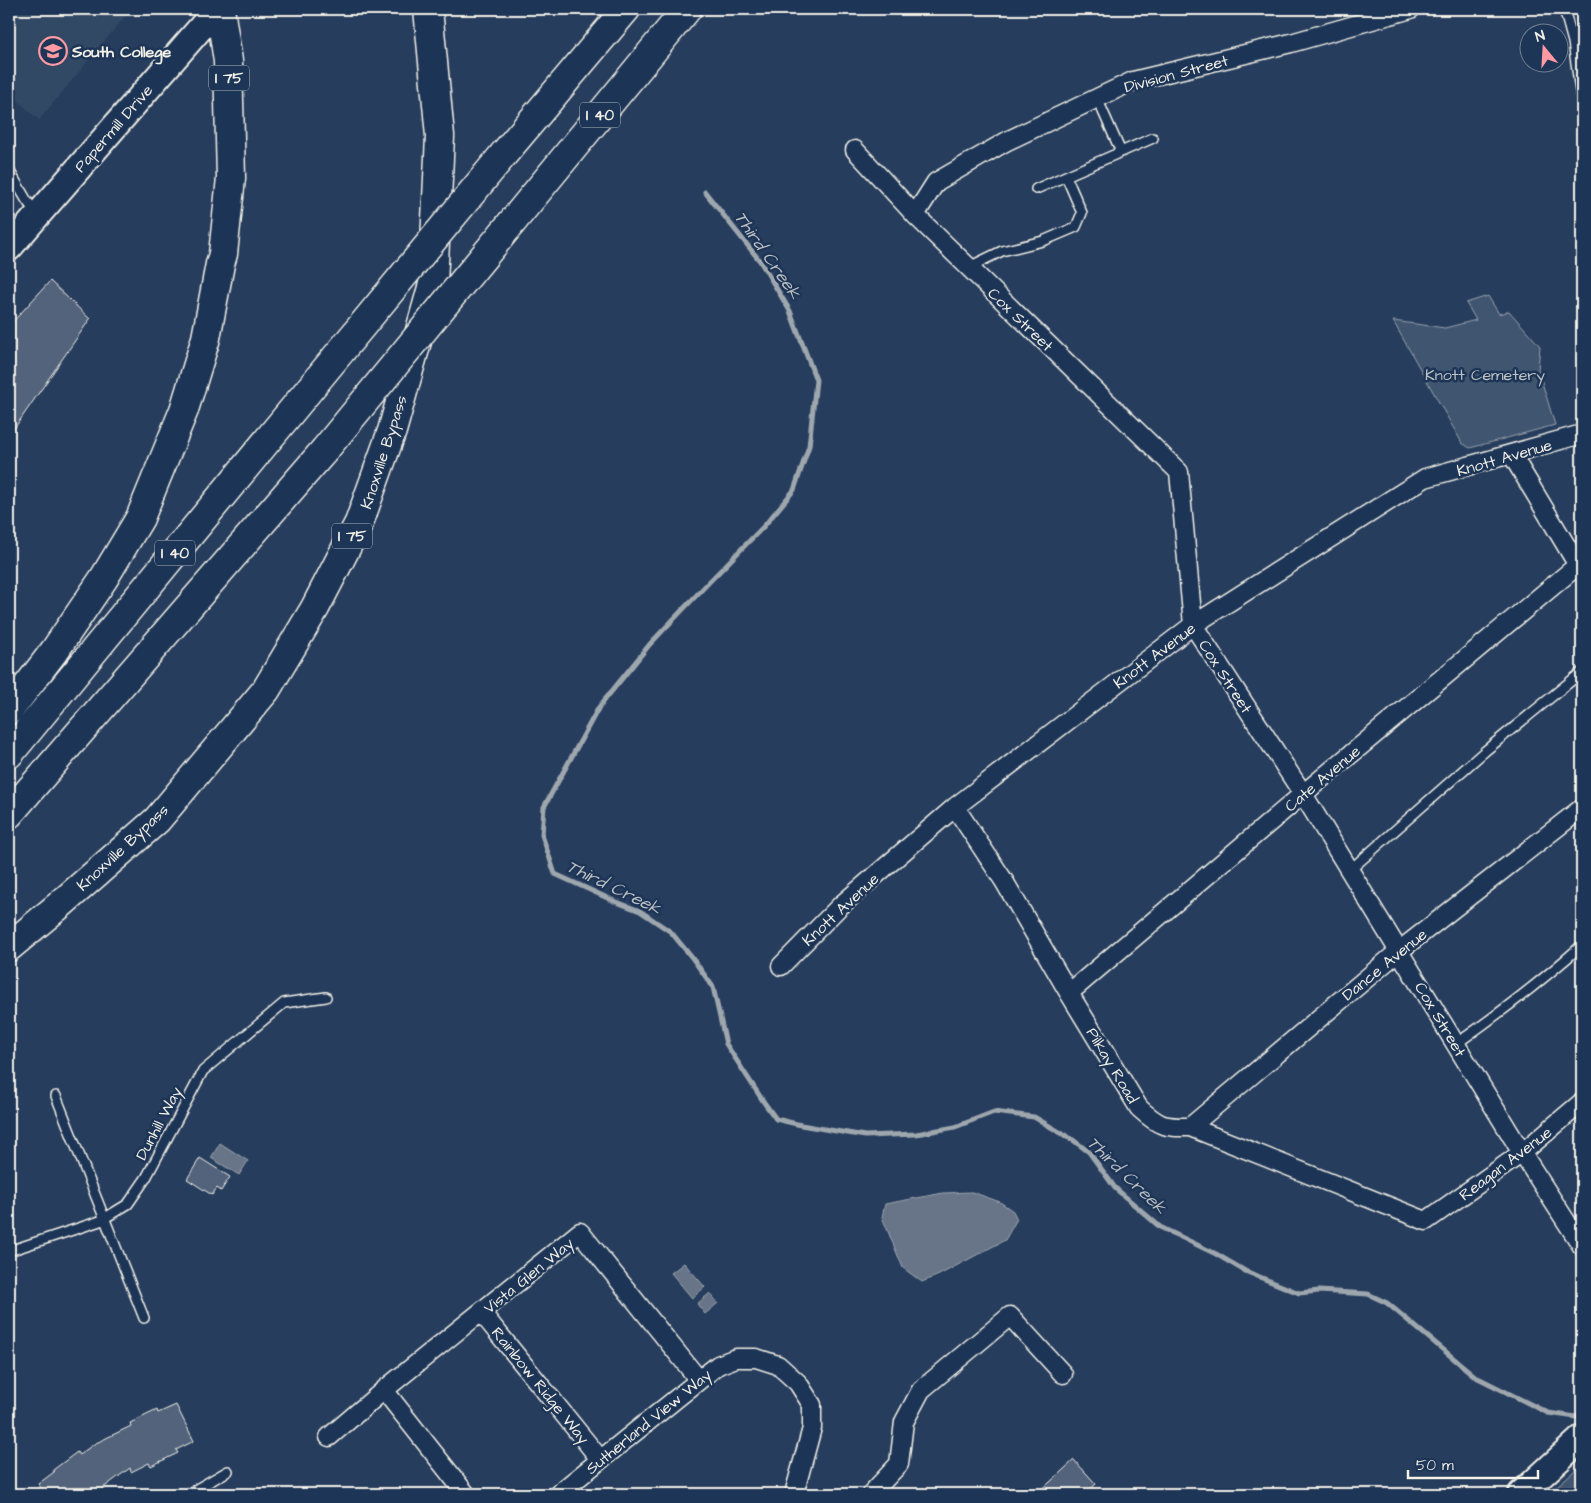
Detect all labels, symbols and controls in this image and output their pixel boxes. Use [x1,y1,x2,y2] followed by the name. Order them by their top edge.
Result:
[1518,22,1568,72] north arrow
[1533,26,1548,47] text: N
[38,36,68,66] school or university icon: South College
[71,41,171,65] place label: South College
[1122,49,1231,98] street label: Division Street
[209,66,249,90] road number: I 75
[69,80,158,177] street label: Papermill Drive
[580,102,620,128] road number: I 40
[728,206,808,305] water label: Third Creek
[983,283,1058,357] street label: Cox Street
[1425,364,1545,387] park label: Knott Cemetery
[355,393,414,512] street label: Knoxville Bypass
[1454,434,1555,482] street label: Knott Avenue
[332,524,372,548] road number: I 75
[155,540,195,566] road number: I 40
[1109,617,1201,694] street label: Knott Avenue
[1193,635,1257,718] street label: Cox Street
[1280,740,1366,817] street label: Cate Avenue
[72,799,174,897] street label: Knoxville Bypass
[562,854,666,922] water label: Third Creek
[797,868,884,951] street label: Knott Avenue
[1337,923,1432,1006] street label: Dance Avenue
[1409,978,1471,1061] street label: Cox Street
[1080,1023,1143,1108] street label: Pilkay Road
[130,1083,188,1165] street label: Dunhill Way
[1455,1121,1557,1207] street label: Reagan Avenue
[1081,1131,1173,1221] water label: Third Creek
[479,1232,579,1320] street label: Vista Glen Way
[485,1323,594,1450] street label: Rainbow Ridge Way
[581,1364,717,1480] street label: Sutherland View Way
[1408,1448,1538,1480] scale bar
[1416,1455,1454,1476] text: 50 m

